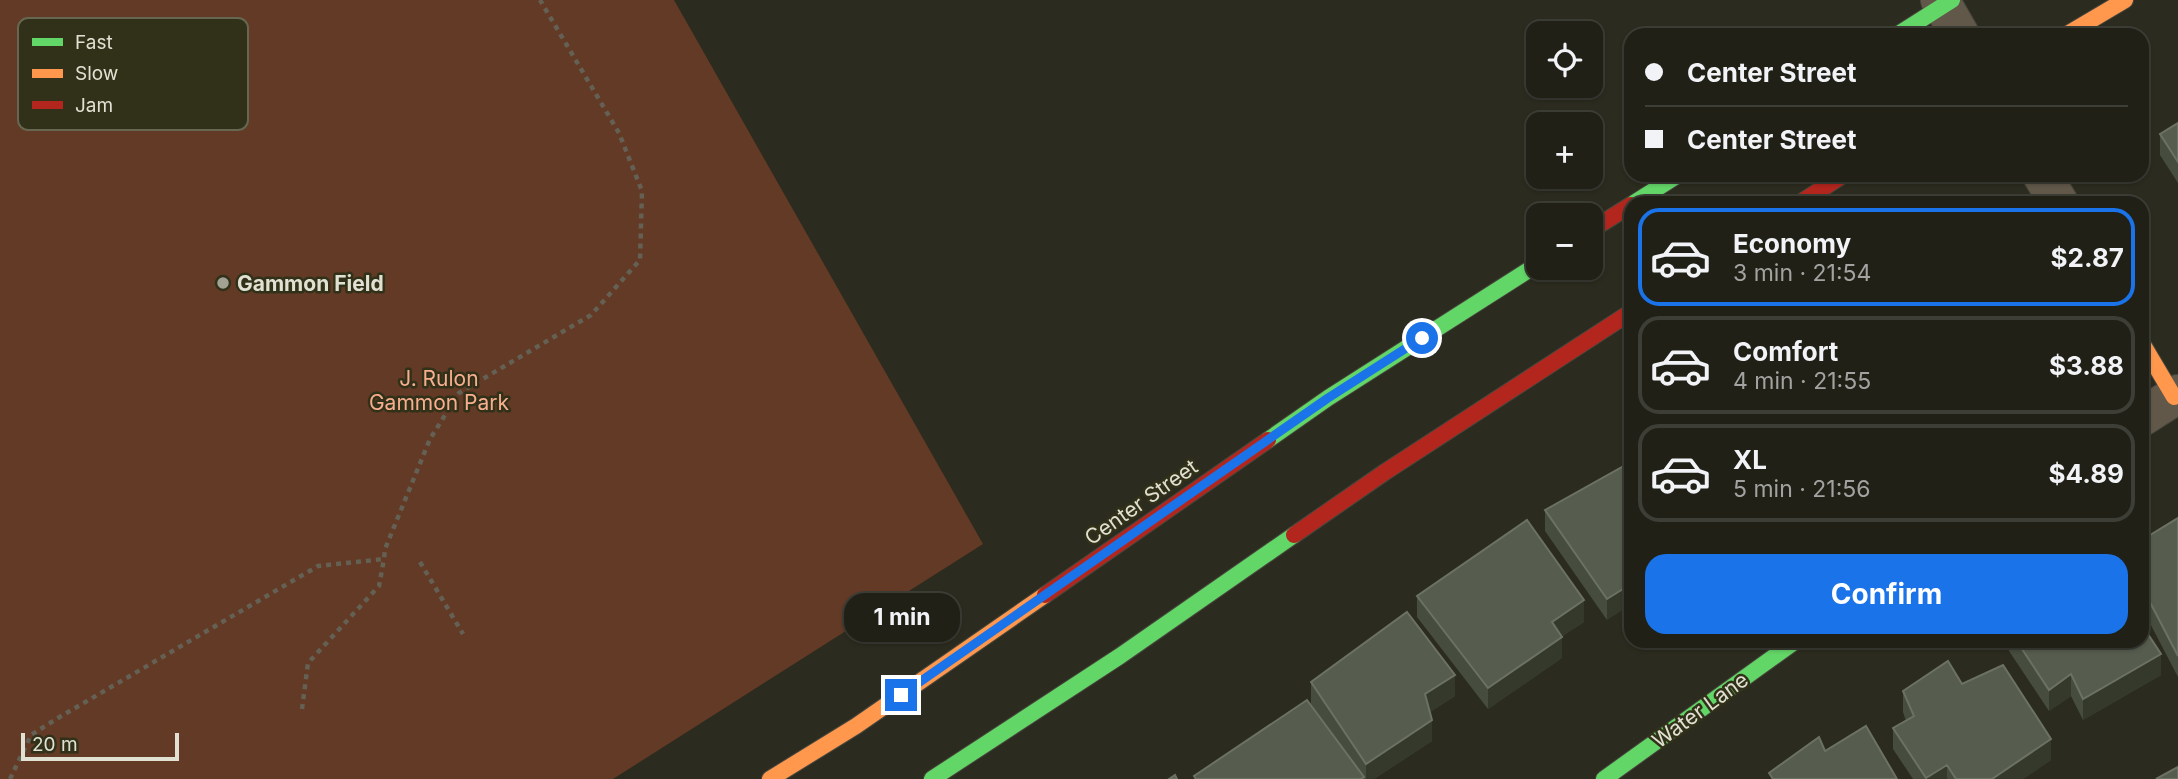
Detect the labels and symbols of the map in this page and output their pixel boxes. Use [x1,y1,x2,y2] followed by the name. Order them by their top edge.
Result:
[18,18,248,130] legend
[75,31,113,54] text: Fast
[75,62,118,85] text: Slow
[75,94,113,117] text: Jam
[237,271,384,296] place label: Gammon Field
[215,275,231,291] marker: Gammon Field
[1406,322,1438,354] route start
[369,366,510,415] park label: J. Rulon Gammon Park
[1080,454,1202,550] street label: Center Street
[843,594,959,642] callout: 1 min
[1647,667,1753,753] street label: Water Lane
[885,679,917,711] route end
[21,730,178,762] scale bar

